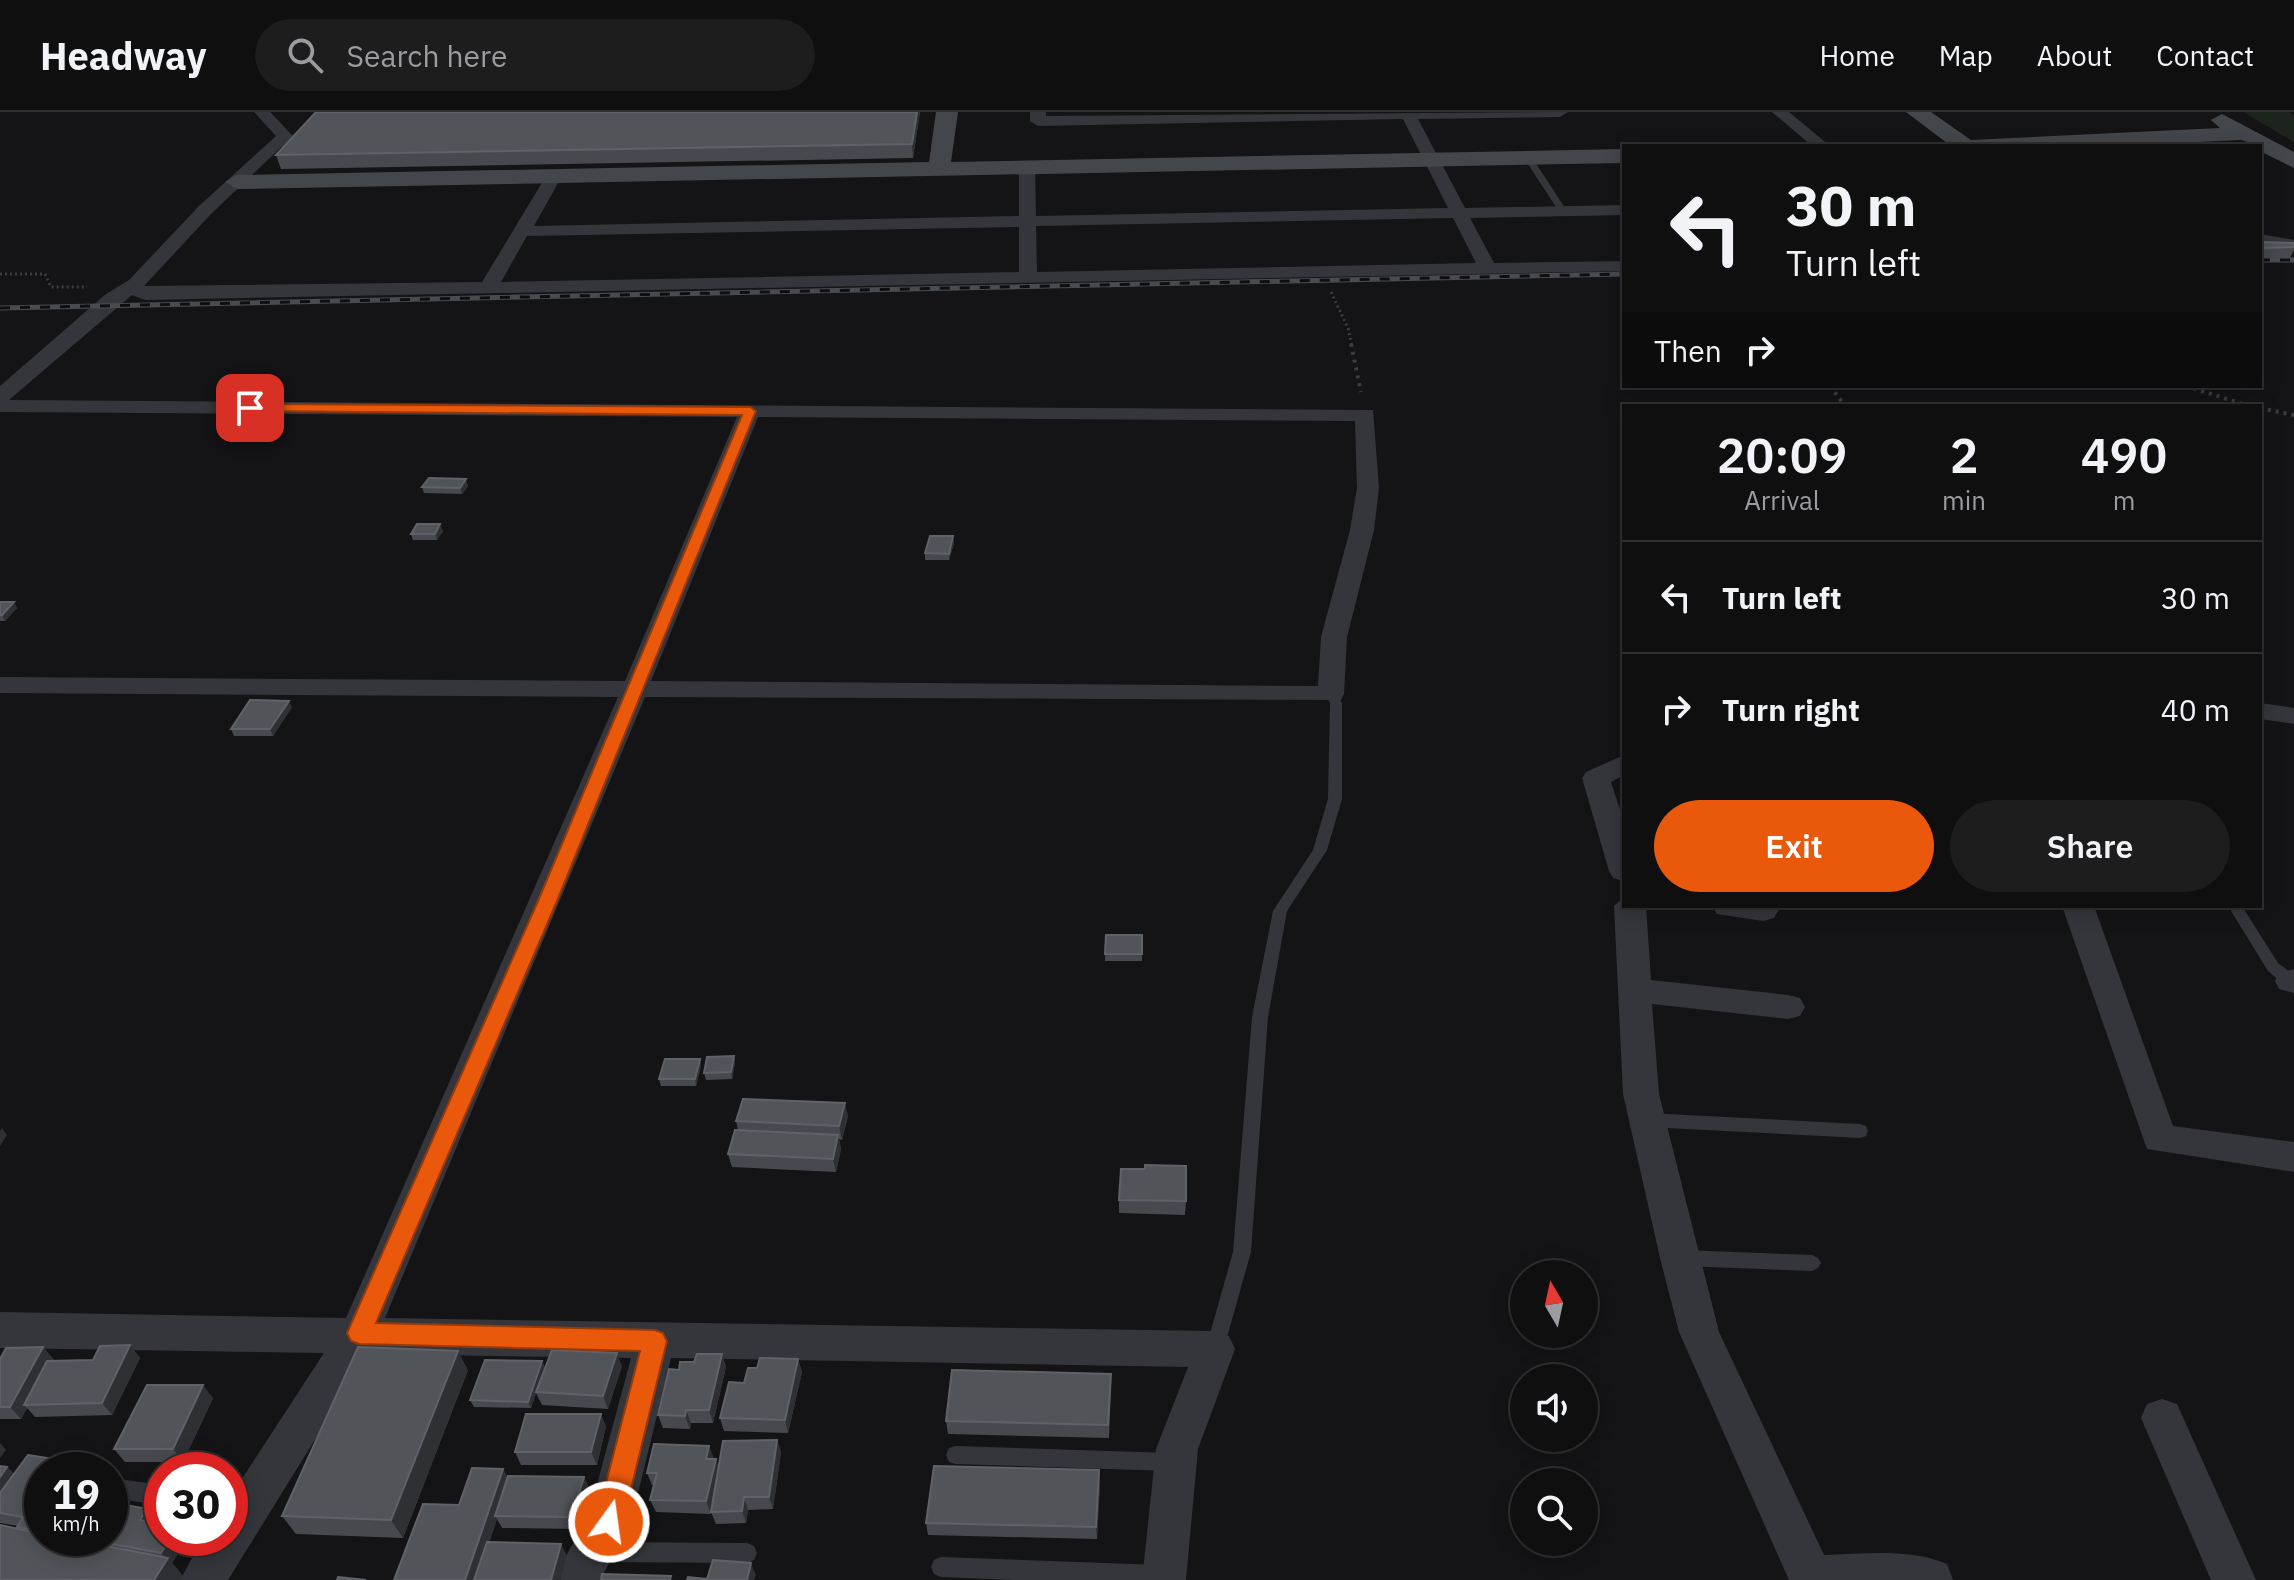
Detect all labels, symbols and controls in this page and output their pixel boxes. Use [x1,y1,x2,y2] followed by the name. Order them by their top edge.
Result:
[255,19,815,91] search box
[40,31,207,80] text: Headway
[283,33,327,77] icon: search
[347,36,507,75] text: Search here
[1819,37,1895,74] text: Home
[1939,37,1993,74] text: Map
[2037,37,2112,74] text: About
[2156,37,2254,74] text: Contact
[1786,169,1916,241] text: 30 m
[1654,176,1758,280] icon: left
[1786,239,1921,286] text: Turn left
[1738,328,1782,372] icon: right
[1654,331,1722,370] text: Then
[216,374,284,442] pin
[228,386,272,430] icon: arrive
[1717,424,1847,486] text: 20:09
[1950,424,1978,486] text: 2
[2081,424,2167,486] text: 490
[1744,483,1820,517] text: Arrival
[1942,483,1986,517] text: min
[2113,483,2135,517] text: m
[1654,575,1698,619] icon: left
[1722,578,1841,617] text: Turn left
[2161,578,2230,617] text: 30 m
[1654,687,1698,731] icon: right
[1722,690,1860,729] text: Turn right
[2161,690,2230,729] text: 40 m
[1654,800,1934,892] button: Exit
[1950,800,2230,892] button: Share
[1510,1260,1598,1348] north arrow
[1510,1260,1598,1556] map controls
[1510,1364,1598,1452] button: sound
[144,1452,248,1556] speed limit sign: 30
[52,1468,100,1520] text: 19
[1510,1468,1598,1556] button: search
[567,1480,651,1564] position arrow
[52,1510,100,1537] text: km/h

